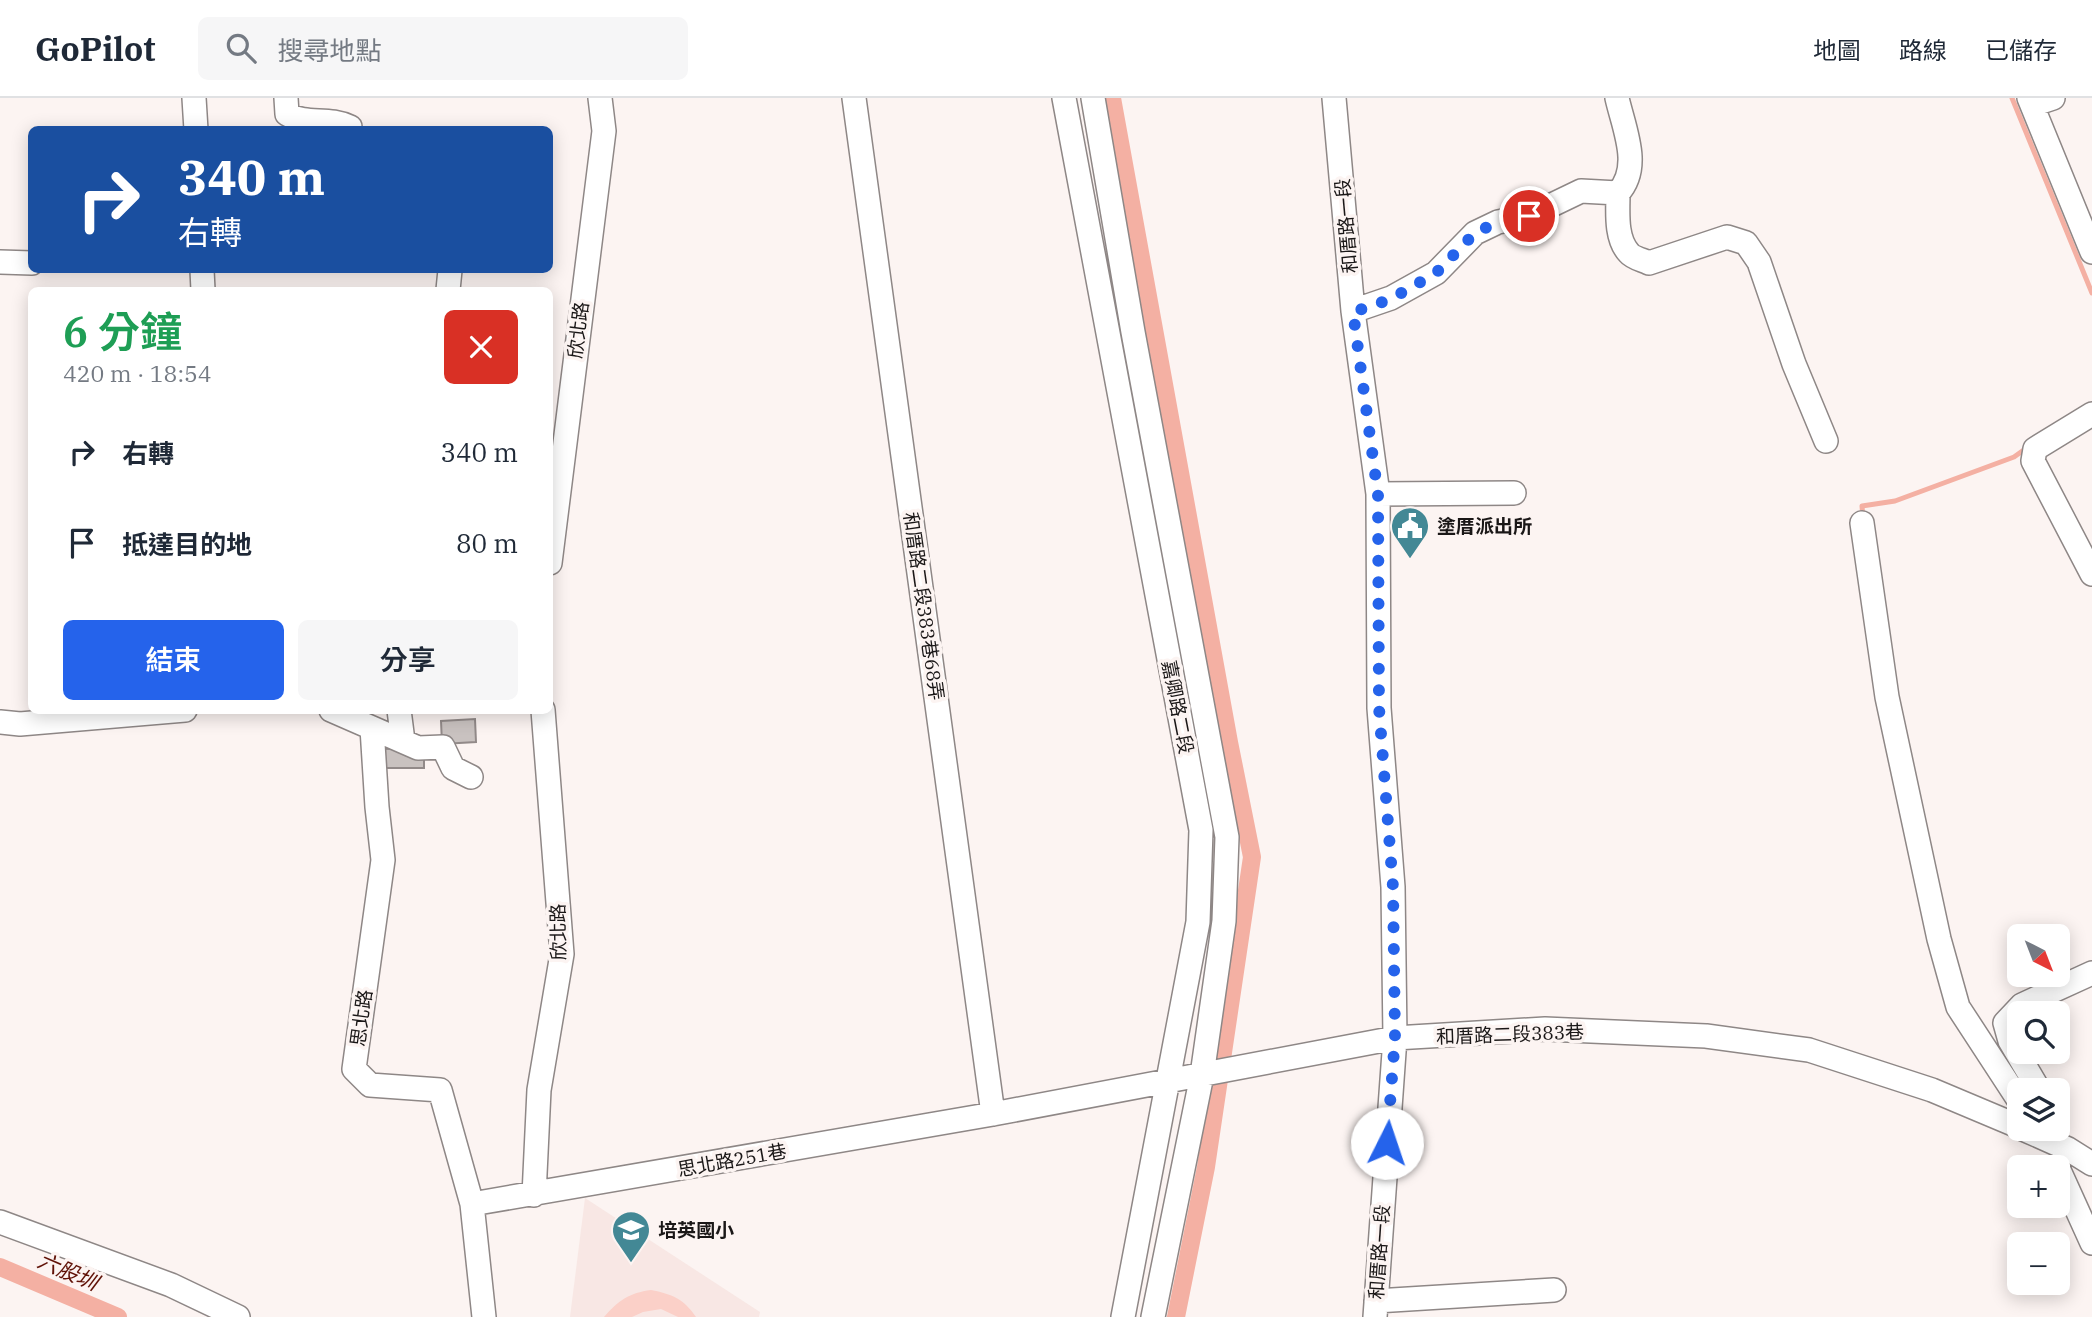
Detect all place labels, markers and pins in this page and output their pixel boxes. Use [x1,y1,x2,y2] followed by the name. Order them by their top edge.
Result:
[1499,186,1559,246] pin
[1389,505,1431,560] public building icon: 塗厝派出所
[1437,514,1532,538] place label: 塗厝派出所
[610,1209,652,1264] school or university icon: 培英國小
[658,1218,734,1242] place label: 培英國小

